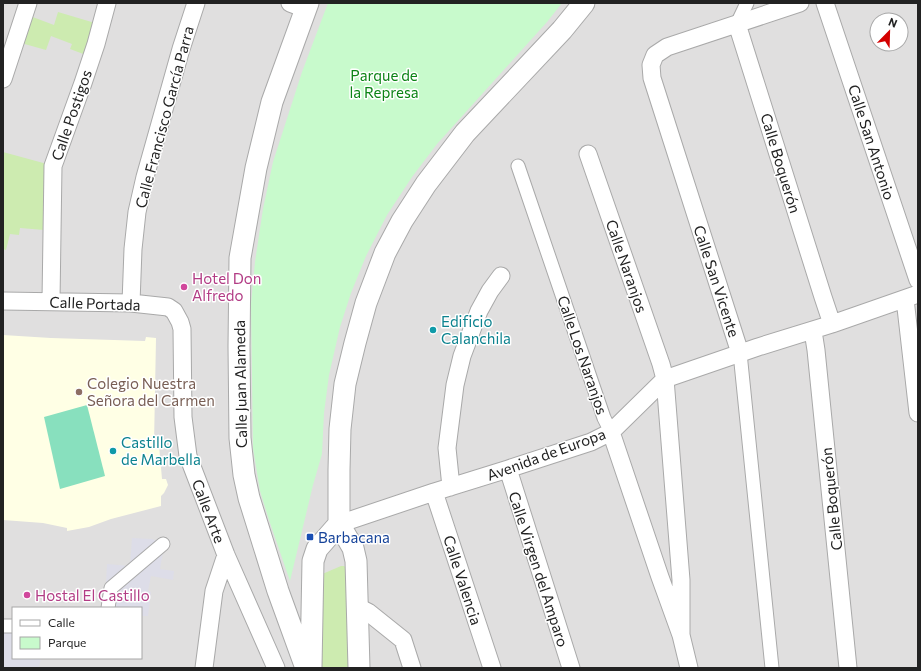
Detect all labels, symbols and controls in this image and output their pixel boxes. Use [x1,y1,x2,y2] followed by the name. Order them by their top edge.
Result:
[869,12,909,52] north arrow
[887,15,899,30] text: N
[131,24,197,210] street label: Calle Francisco García Parra
[349,66,419,101] park label: Parque de la Represa
[47,67,95,163] street label: Calle Postigos
[845,82,899,202] street label: Calle San Antonio
[757,111,805,215] street label: Calle Boquerón
[603,217,651,315] street label: Calle Naranjos
[690,223,744,339] street label: Calle San Vicente
[192,269,261,304] place label: Hotel Don Alfredo
[179,282,189,292] marker: Hotel Don Alfredo
[49,292,141,314] street label: Calle Portada
[554,293,612,417] street label: Calle Los Naranjos
[441,312,511,347] place label: Edificio Calanchila
[230,320,250,448] street label: Calle Juan Alameda
[428,325,438,335] marker: Edificio Calanchila
[87,374,215,409] place label: Colegio Nuestra Señora del Carmen
[74,387,84,397] marker: Colegio Nuestra Señora del Carmen
[484,424,608,484] street label: Avenida de Europa
[121,433,201,468] place label: Castillo de Marbella
[108,446,118,456] marker: Castillo de Marbella
[817,447,845,551] street label: Calle Boquerón
[189,477,229,545] street label: Calle Arte
[505,489,573,649] street label: Calle Virgen del Amparo
[318,528,390,546] place label: Barbacana
[305,532,315,542] marker: Barbacana
[440,533,486,627] street label: Calle Valencia
[35,586,150,604] place label: Hostal El Castillo
[22,590,32,600] marker: Hostal El Castillo
[12,607,142,659] legend
[48,615,75,629] text: Calle
[48,635,86,649] text: Parque

